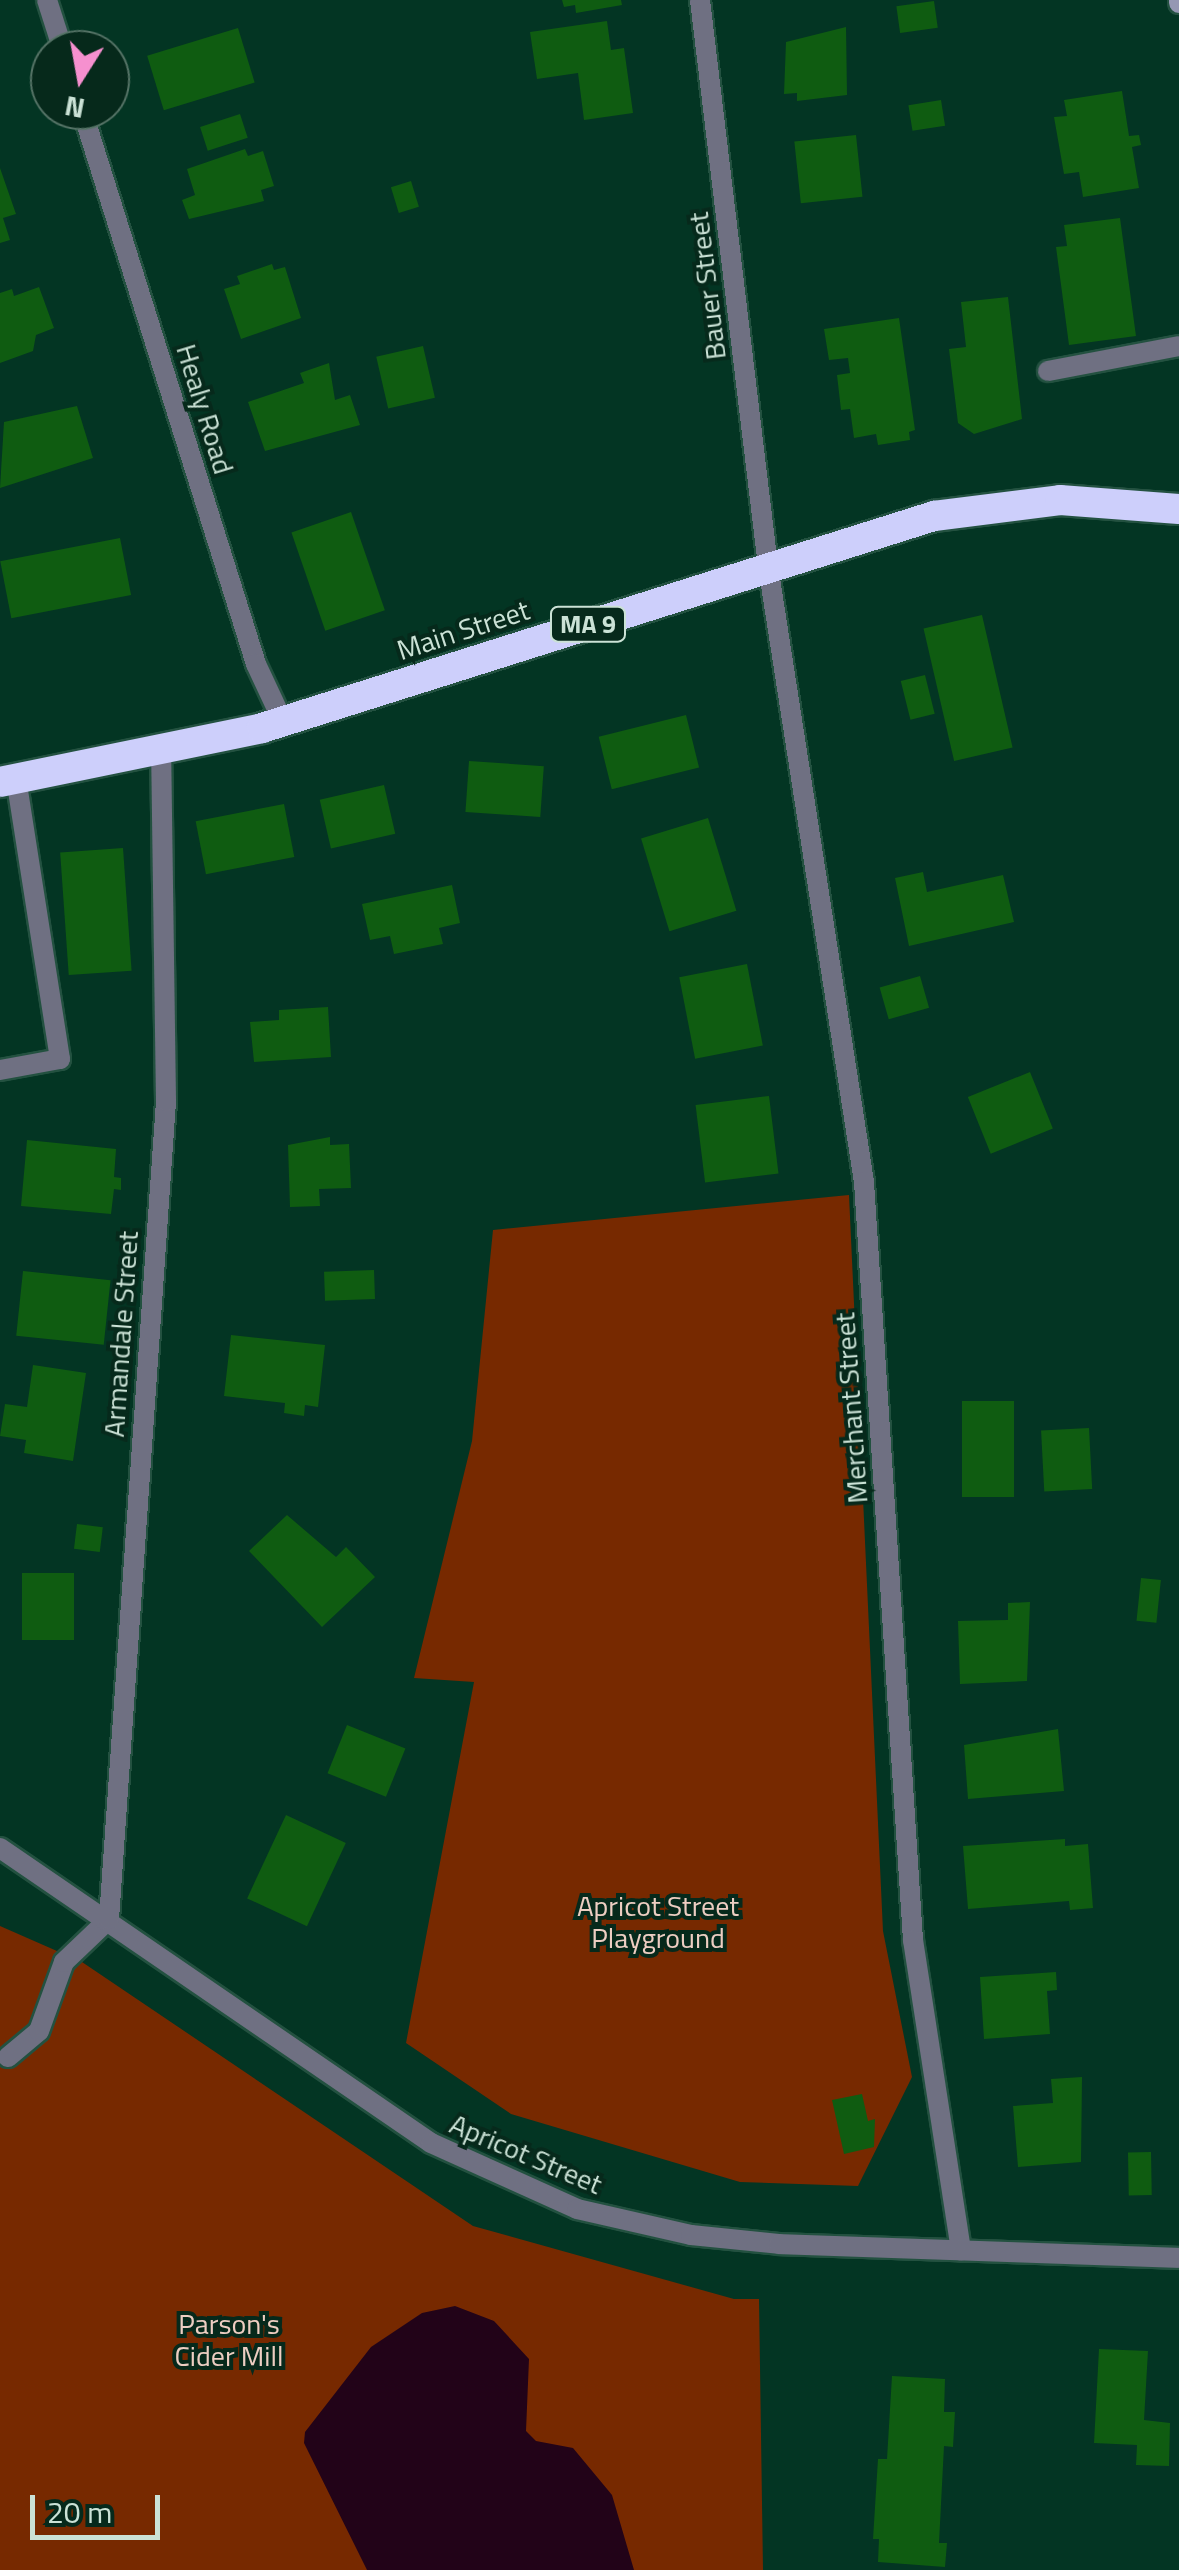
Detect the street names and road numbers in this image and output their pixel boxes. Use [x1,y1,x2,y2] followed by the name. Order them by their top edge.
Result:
[681,210,733,362] street label: Bauer Street
[169,340,241,478] street label: Healy Road
[393,593,533,667] street label: Main Street
[548,604,628,644] road number: MA 9
[97,1230,145,1438] street label: Armandale Street
[828,1311,874,1505] street label: Merchant Street
[445,2107,607,2201] street label: Apricot Street

